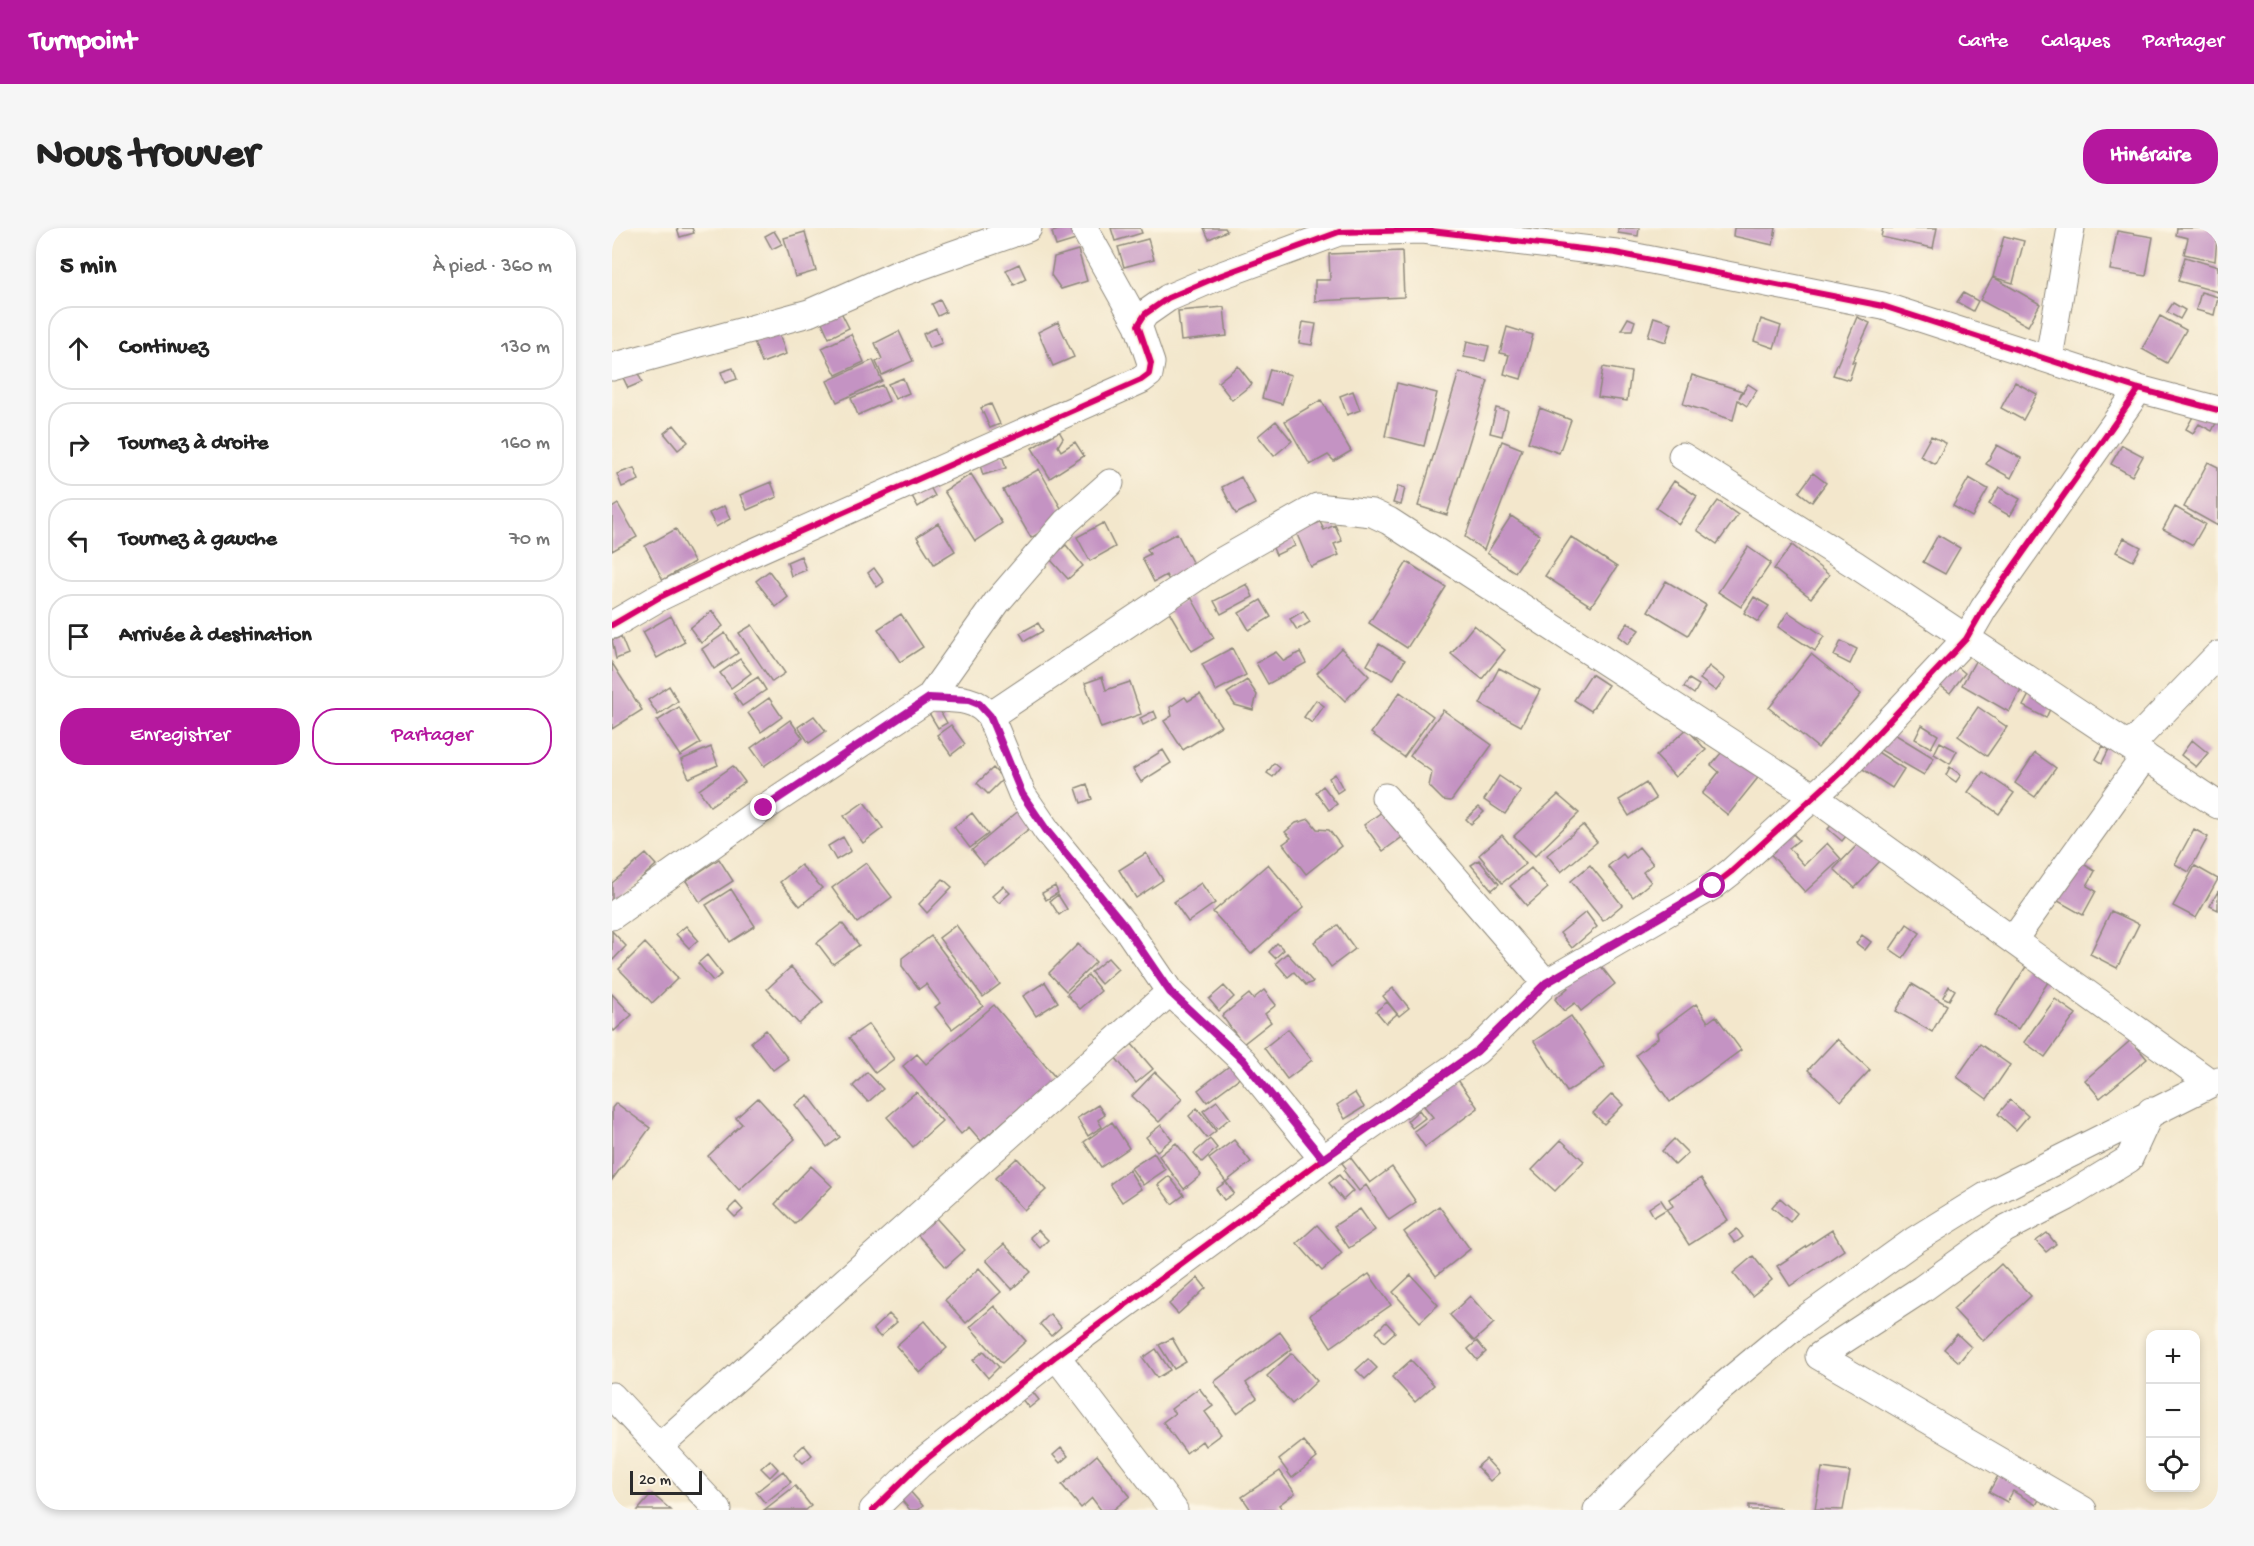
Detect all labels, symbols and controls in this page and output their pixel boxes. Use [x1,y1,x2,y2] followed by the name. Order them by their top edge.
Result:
[30,26,136,59] text: Turnpoint
[1958,30,2008,55] text: Carte
[2041,30,2110,55] text: Calques
[2143,30,2224,55] text: Partager
[2083,129,2218,184] button: Itinéraire
[36,132,259,181] text: Nous trouver
[60,252,116,283] text: 5 min
[433,256,552,279] text: À pied · 360 m
[62,332,95,365] icon: ahead
[119,335,208,361] text: Continuez
[501,337,550,360] text: 130 m
[62,428,95,461] icon: right
[119,431,268,457] text: Tournez à droite
[501,433,550,456] text: 160 m
[62,524,95,557] icon: left
[119,527,277,553] text: Tournez à gauche
[509,529,550,552] text: 70 m
[62,620,95,653] icon: arrive
[119,623,312,649] text: Arrivée à destination
[60,708,300,765] button: Enregistrer
[312,708,552,765] button: Partager
[750,794,776,820] route end
[1699,872,1725,898] route start
[2146,1330,2200,1492] map controls
[2146,1330,2200,1384] button: +
[2146,1384,2200,1438] button: −
[2146,1438,2200,1492] button: locate
[630,1468,702,1496] scale bar
[639,1472,671,1491] text: 20 m

